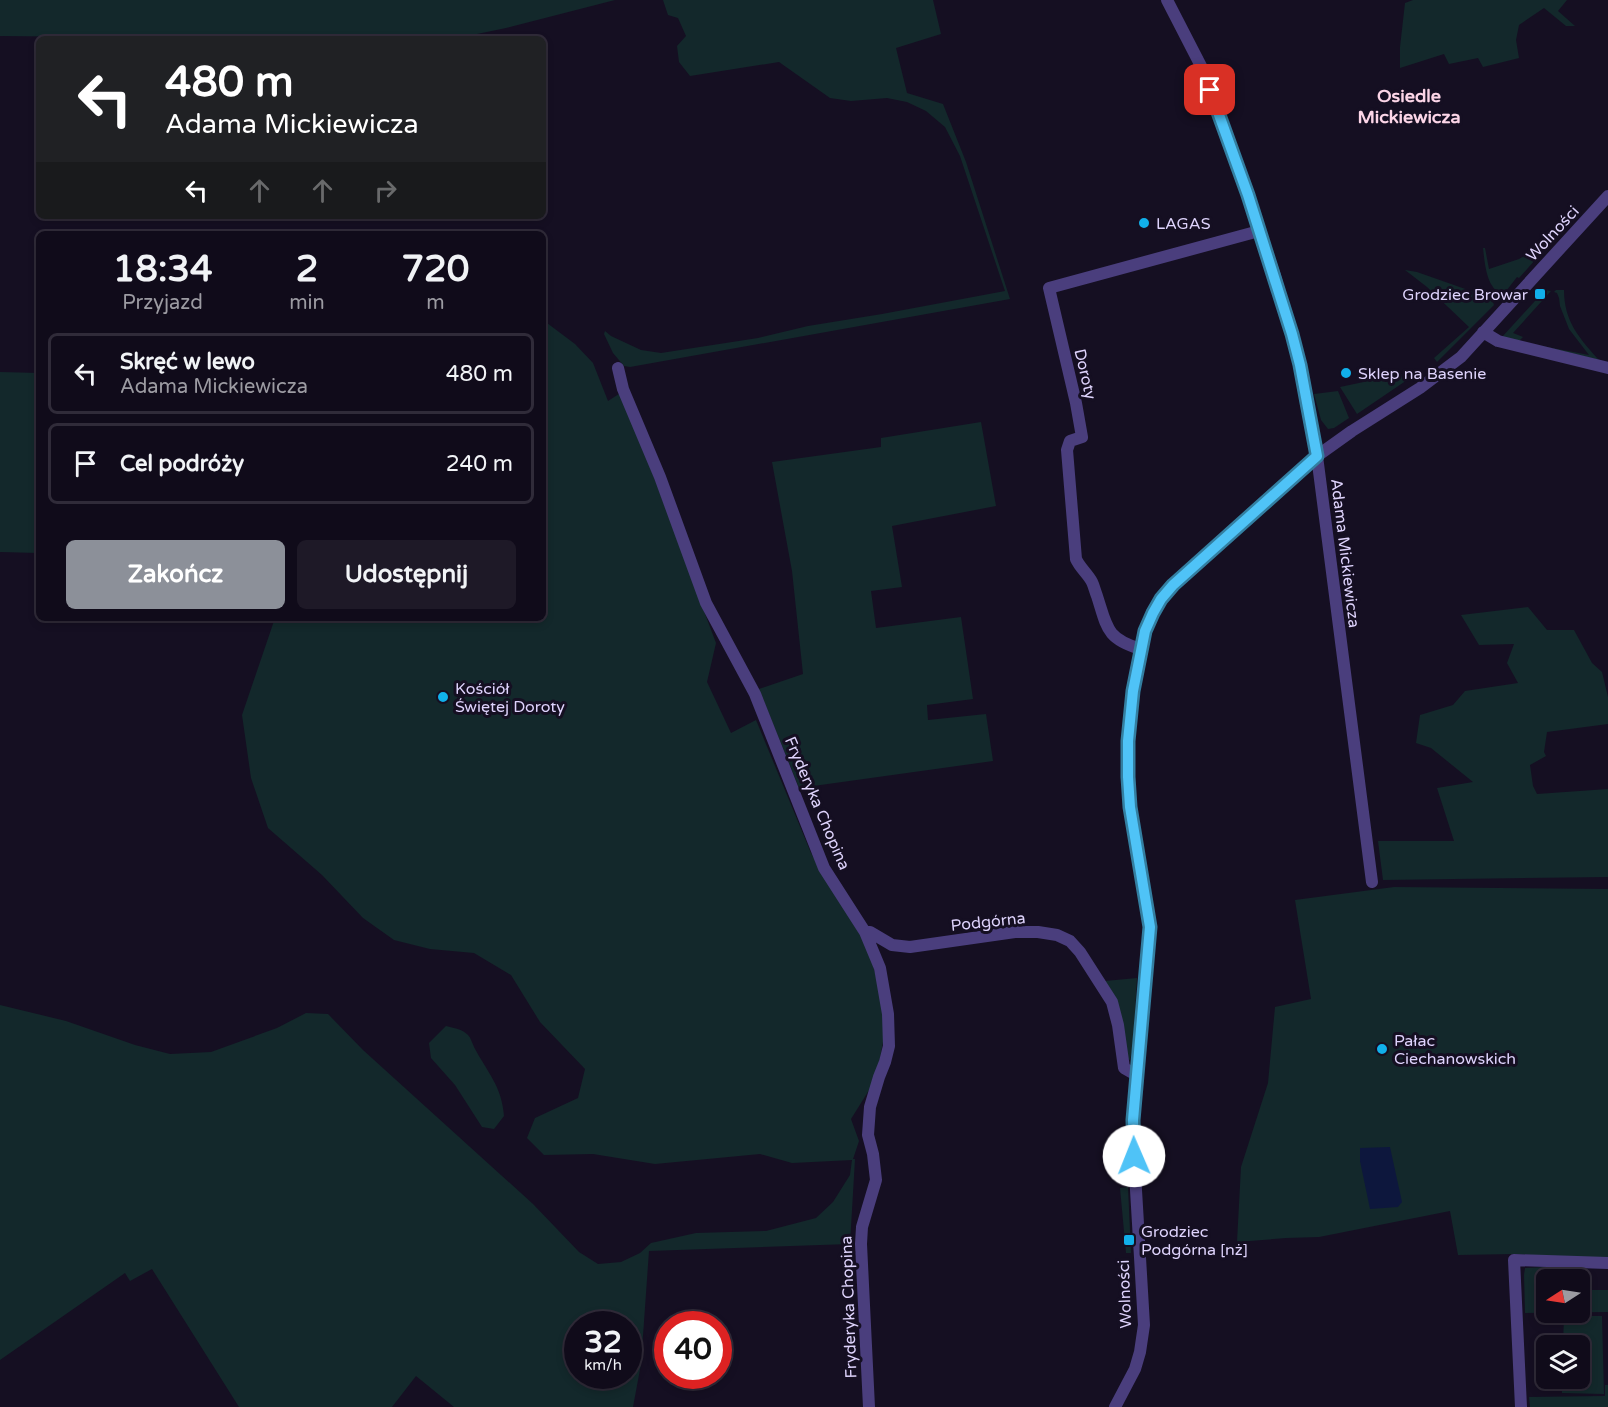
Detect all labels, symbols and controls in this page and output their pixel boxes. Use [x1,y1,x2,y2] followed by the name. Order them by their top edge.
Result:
[165,57,294,108] text: 480 m
[66,60,144,138] icon: left
[1184,64,1235,115] pin
[1193,73,1226,106] icon: arrive
[1357,85,1461,128] district label: Osiedle Mickiewicza
[165,108,419,141] text: Adama Mickiewicza
[180,174,213,207] icon: left
[243,174,276,207] icon: ahead
[306,174,339,207] icon: ahead
[369,174,402,207] icon: right
[1522,202,1584,266] street label: Wolności
[1156,214,1211,234] place label: LAGAS
[1137,216,1151,230] marker: LAGAS
[113,248,213,291] text: 18:34
[296,248,318,291] text: 2
[401,248,469,291] text: 720
[1402,285,1529,305] place label: Grodziec Browar
[1533,287,1547,301] marker: Grodziec Browar
[122,291,203,315] text: Przyjazd
[289,291,325,315] text: min
[426,291,445,315] text: m
[1069,347,1101,402] street label: Doroty
[120,349,255,375] text: Skręć w lewo
[69,357,102,390] icon: left
[446,361,513,387] text: 480 m
[1358,364,1486,384] place label: Sklep na Basenie
[1339,366,1353,380] marker: Sklep na Basenie
[120,375,308,399] text: Adama Mickiewicza
[69,447,102,480] icon: arrive
[120,451,244,477] text: Cel podróży
[446,451,513,477] text: 240 m
[1326,477,1364,629] street label: Adama Mickiewicza
[66,540,285,609] button: Zakończ
[297,540,516,609] button: Udostępnij
[455,679,565,717] place label: Kościół Świętej Doroty
[436,690,450,704] marker: Kościół Świętej Doroty
[780,734,854,873] street label: Fryderyka Chopina
[950,908,1026,936] street label: Podgórna
[1394,1031,1516,1069] place label: Pałac Ciechanowskich
[1375,1042,1389,1056] marker: Pałac Ciechanowskich
[1102,1124,1166,1188] position arrow
[1141,1222,1248,1260] place label: Grodziec Podgórna [nż]
[1122,1233,1136,1247] marker: Grodziec Podgórna [nż]
[837,1235,861,1379] street label: Fryderyka Chopina
[1114,1259,1136,1329] street label: Wolności
[1536,1269,1590,1323] north arrow
[1536,1269,1590,1389] map controls
[654,1311,732,1389] speed limit sign: 40
[584,1324,622,1361] text: 32
[1536,1335,1590,1389] button: layers
[584,1356,622,1374] text: km/h

